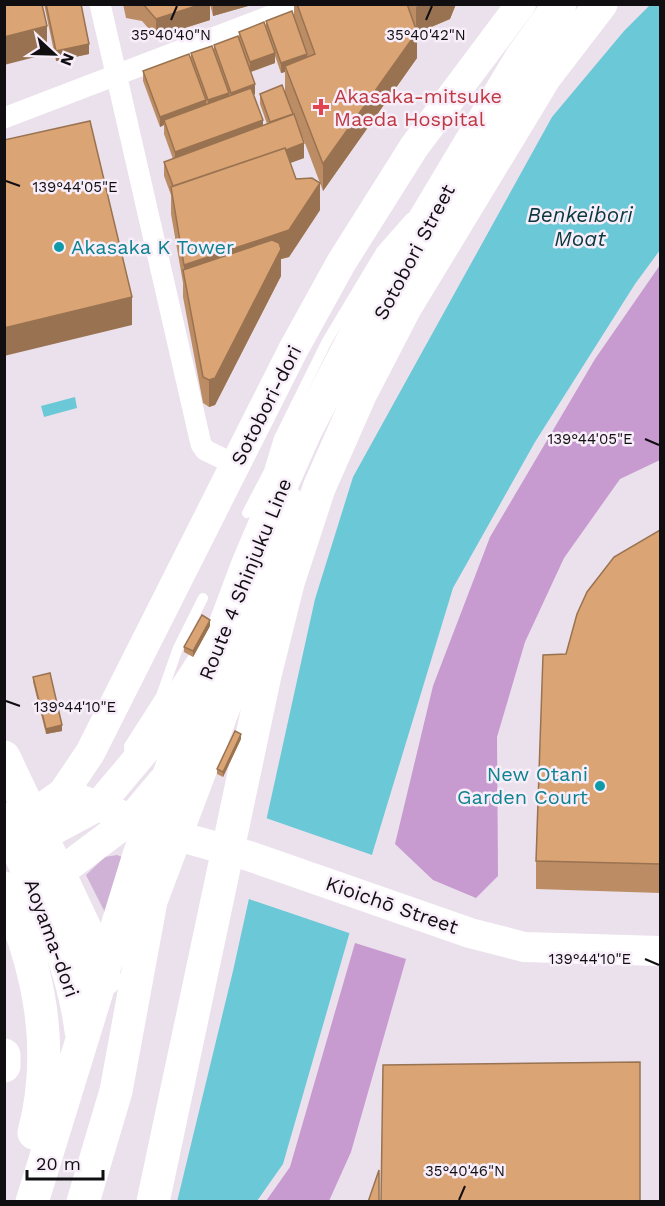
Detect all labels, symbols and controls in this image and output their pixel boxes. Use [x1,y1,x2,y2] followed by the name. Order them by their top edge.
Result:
[24,24,84,84] north arrow
[131,26,211,44] text: 35°40'40"N
[386,26,466,44] text: 35°40'42"N
[56,50,78,68] text: N
[334,84,502,131] place label: Akasaka-mitsuke Maeda Hospital
[312,98,330,116] marker: Akasaka-mitsuke Maeda Hospital
[32,178,118,196] text: 139°44'05"E
[368,180,460,324] street label: Sotobori Street
[527,202,633,251] water label: Benkeibori Moat
[71,235,234,259] place label: Akasaka K Tower
[52,240,66,254] marker: Akasaka K Tower
[226,341,306,469] street label: Sotobori-dori
[547,430,633,448] text: 139°44'05"E
[194,475,296,683] street label: Route 4 Shinjuku Line
[34,698,116,716] text: 139°44'10"E
[457,762,589,809] place label: New Otani Garden Court
[593,779,607,793] marker: New Otani Garden Court
[323,871,462,939] street label: Kioichō Street
[19,875,85,1001] street label: Aoyama-dori
[549,950,631,968] text: 139°44'10"E
[27,1143,104,1181] scale bar
[36,1153,81,1174] text: 20 m
[425,1162,505,1180] text: 35°40'46"N

